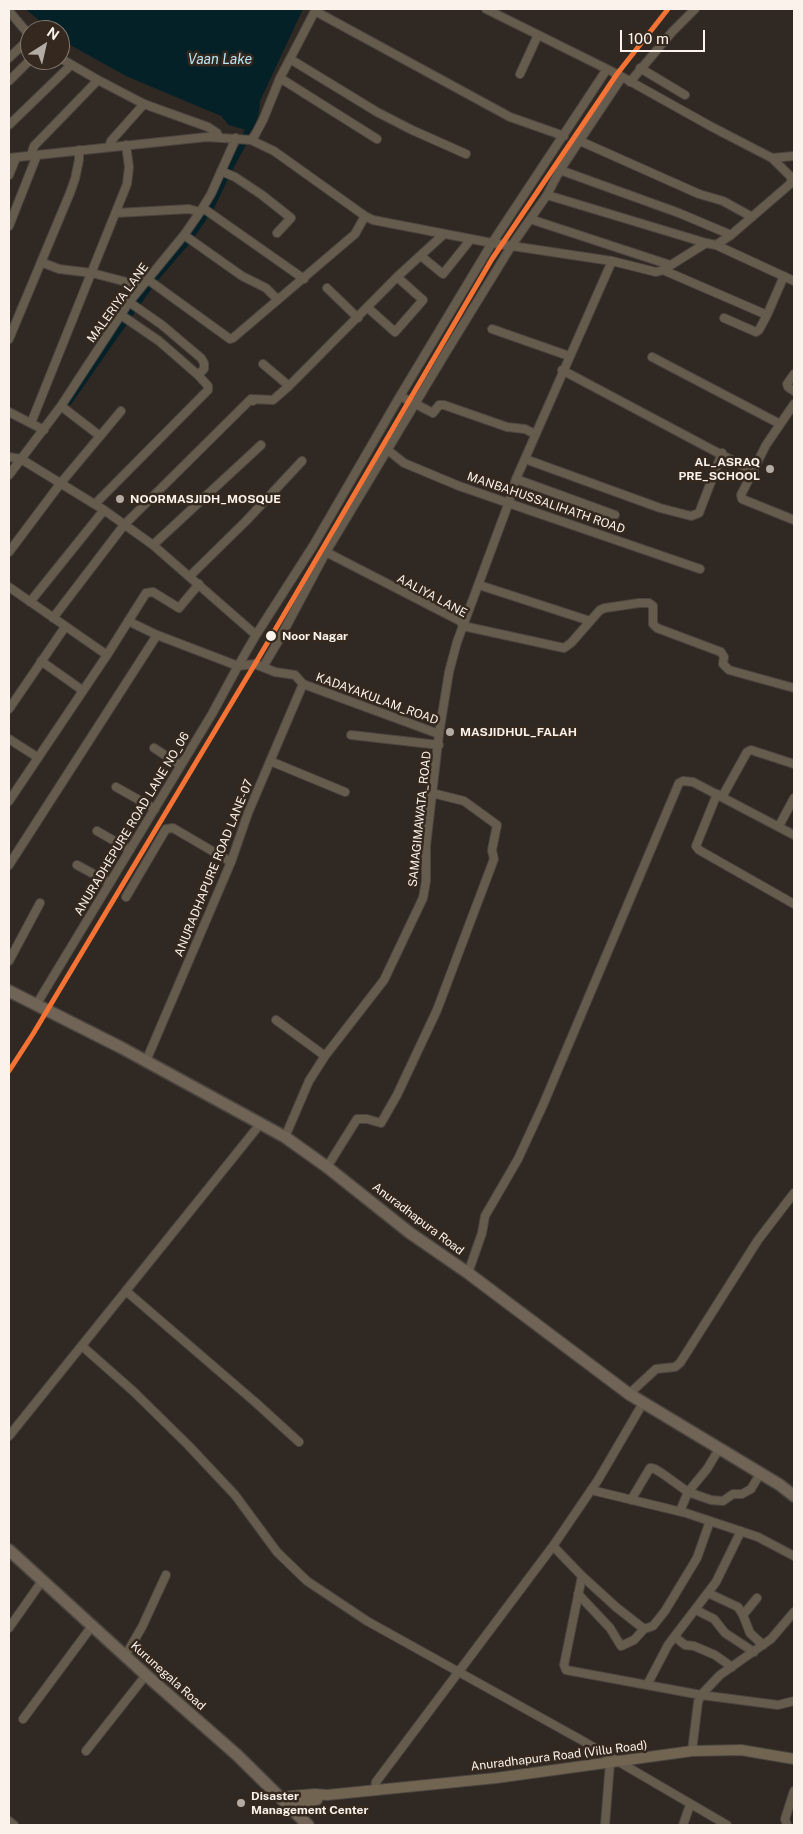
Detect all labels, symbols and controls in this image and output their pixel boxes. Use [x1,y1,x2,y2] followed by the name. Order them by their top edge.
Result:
[20,20,70,70] north arrow
[623,20,708,52] scale bar
[44,24,62,43] text: N
[628,30,669,47] text: 100 m
[188,52,252,68] water label: Vaan Lake
[84,260,152,346] street label: MALERIYA LANE
[678,455,760,483] place label: AL_ASRAQ PRE_SCHOOL
[764,463,776,475] marker: AL_ASRAQ PRE_SCHOOL
[465,469,627,537] street label: MANBAHUSSALIHATH ROAD
[130,492,281,506] place label: NOORMASJIDH_MOSQUE
[114,493,126,505] marker: NOORMASJIDH_MOSQUE
[394,571,470,621] street label: AALIYA LANE
[264,629,278,643] marker: Noor Nagar
[282,629,348,643] place label: Noor Nagar
[314,670,440,728] street label: KADAYAKULAM_ROAD
[460,725,577,739] place label: MASJIDHUL_FALAH
[444,726,456,738] marker: MASJIDHUL_FALAH
[71,730,193,918] street label: ANURADHEPURE ROAD LANE NO_06
[406,750,434,888] street label: SAMAGIMAWATA_ROAD
[172,777,256,959] street label: ANURADHAPURE ROAD LANE-07
[369,1180,467,1258] street label: Anuradhapura Road
[128,1639,208,1713] street label: Kurunegala Road
[470,1738,648,1774] street label: Anuradhapura Road (Villu Road)
[251,1789,368,1817] place label: Disaster Management Center
[235,1797,247,1809] marker: Disaster Management Center

